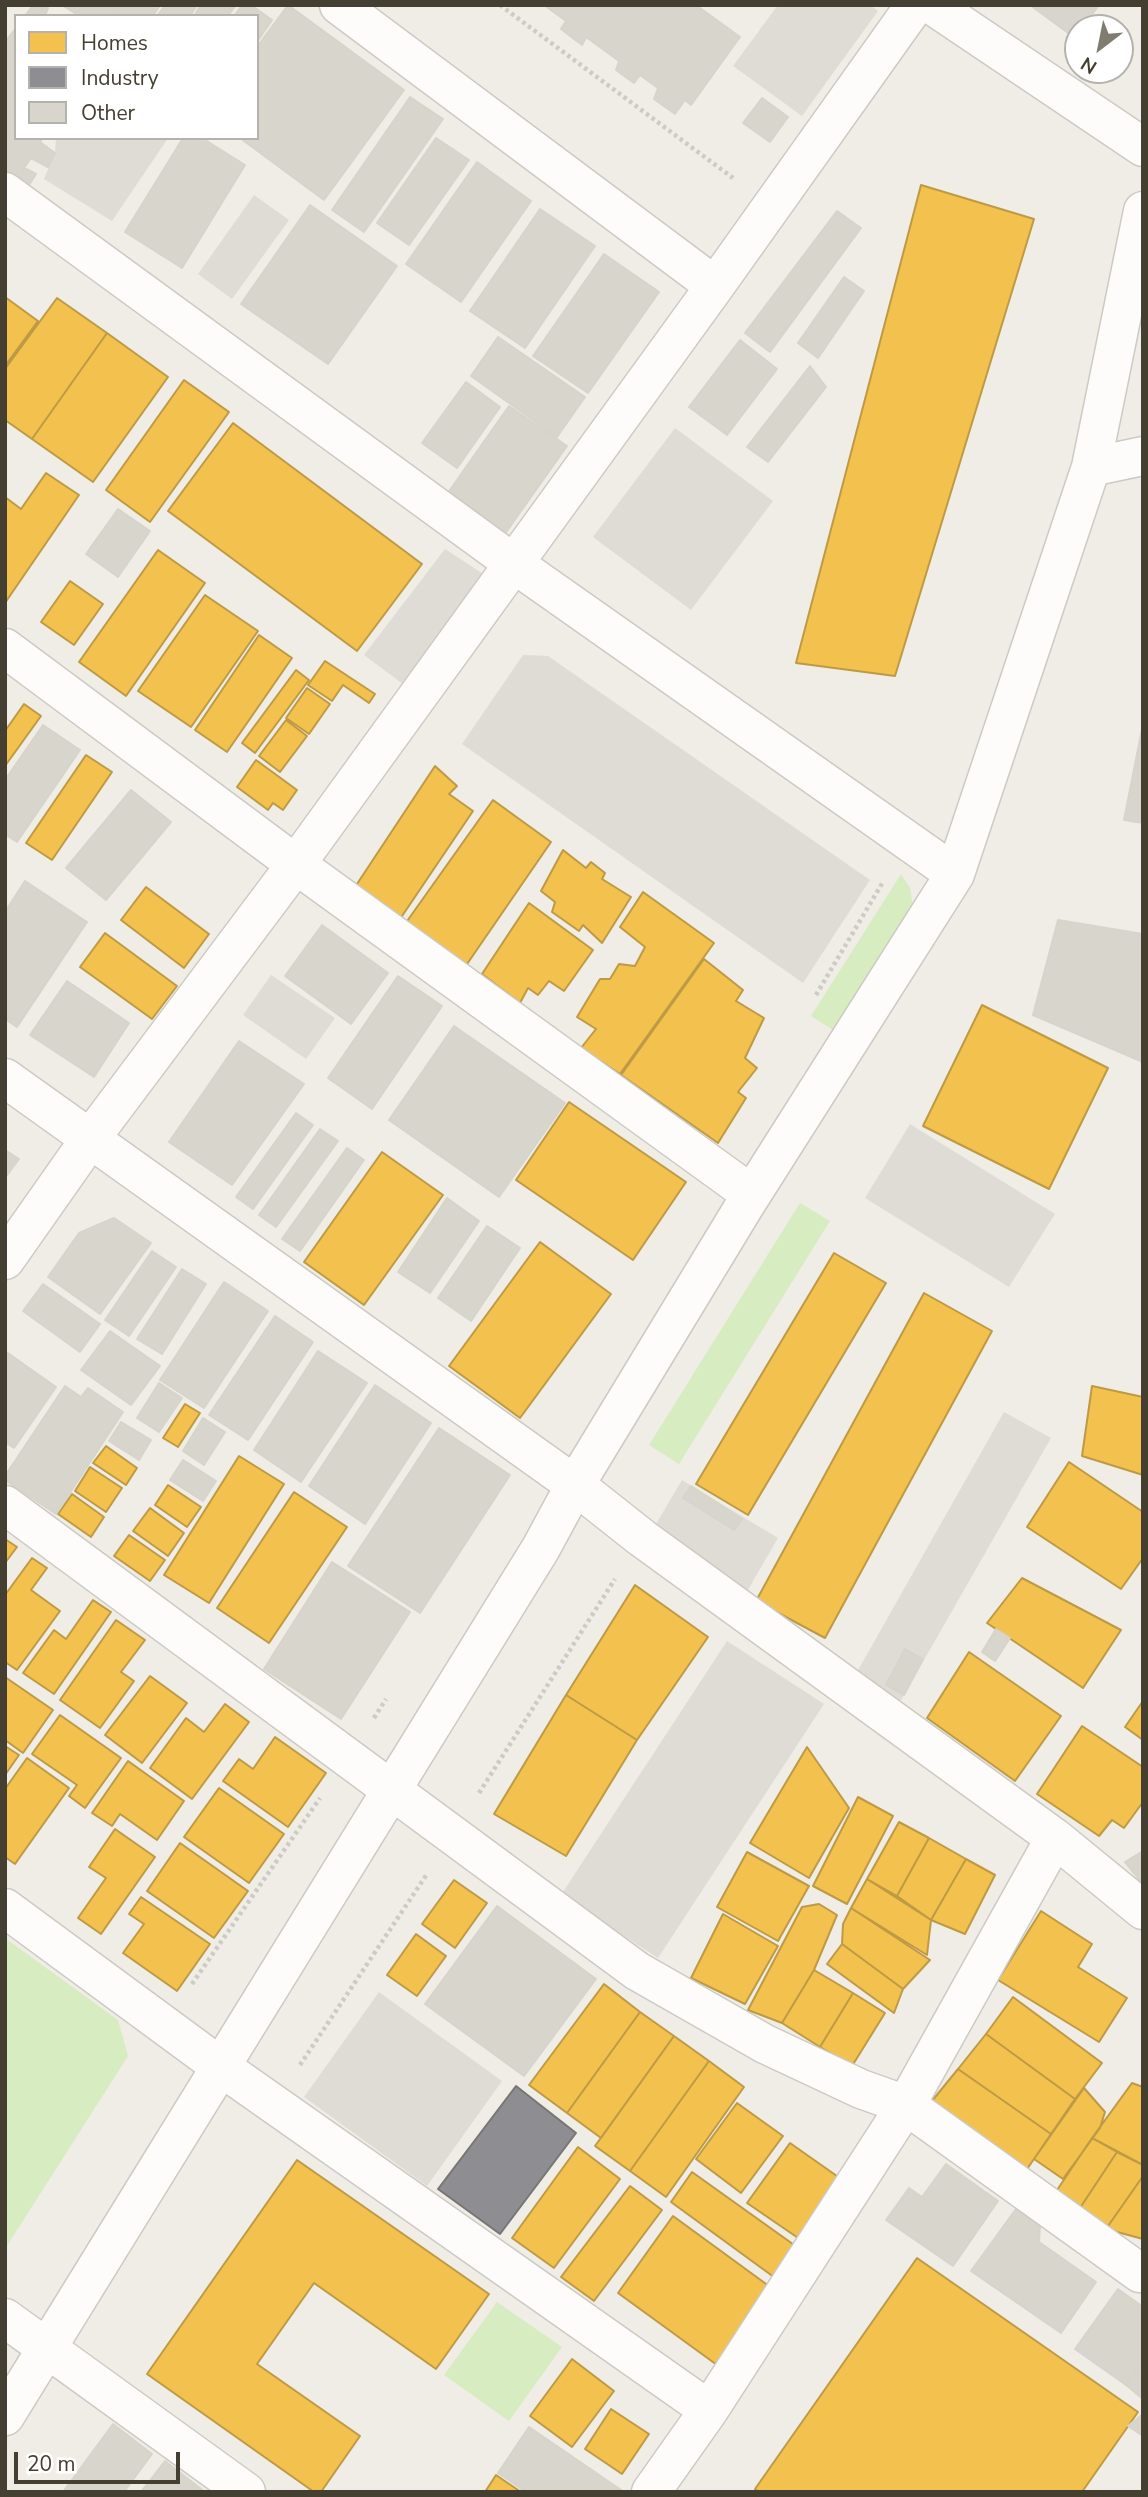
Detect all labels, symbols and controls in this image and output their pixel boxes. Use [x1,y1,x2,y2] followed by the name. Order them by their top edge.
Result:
[14,14,259,140] legend
[1064,14,1134,84] north arrow
[81,29,148,57] text: Homes
[1076,50,1102,80] text: N
[81,64,159,92] text: Industry
[81,99,135,127] text: Other
[18,2438,184,2482] scale bar
[27,2450,76,2478] text: 20 m

